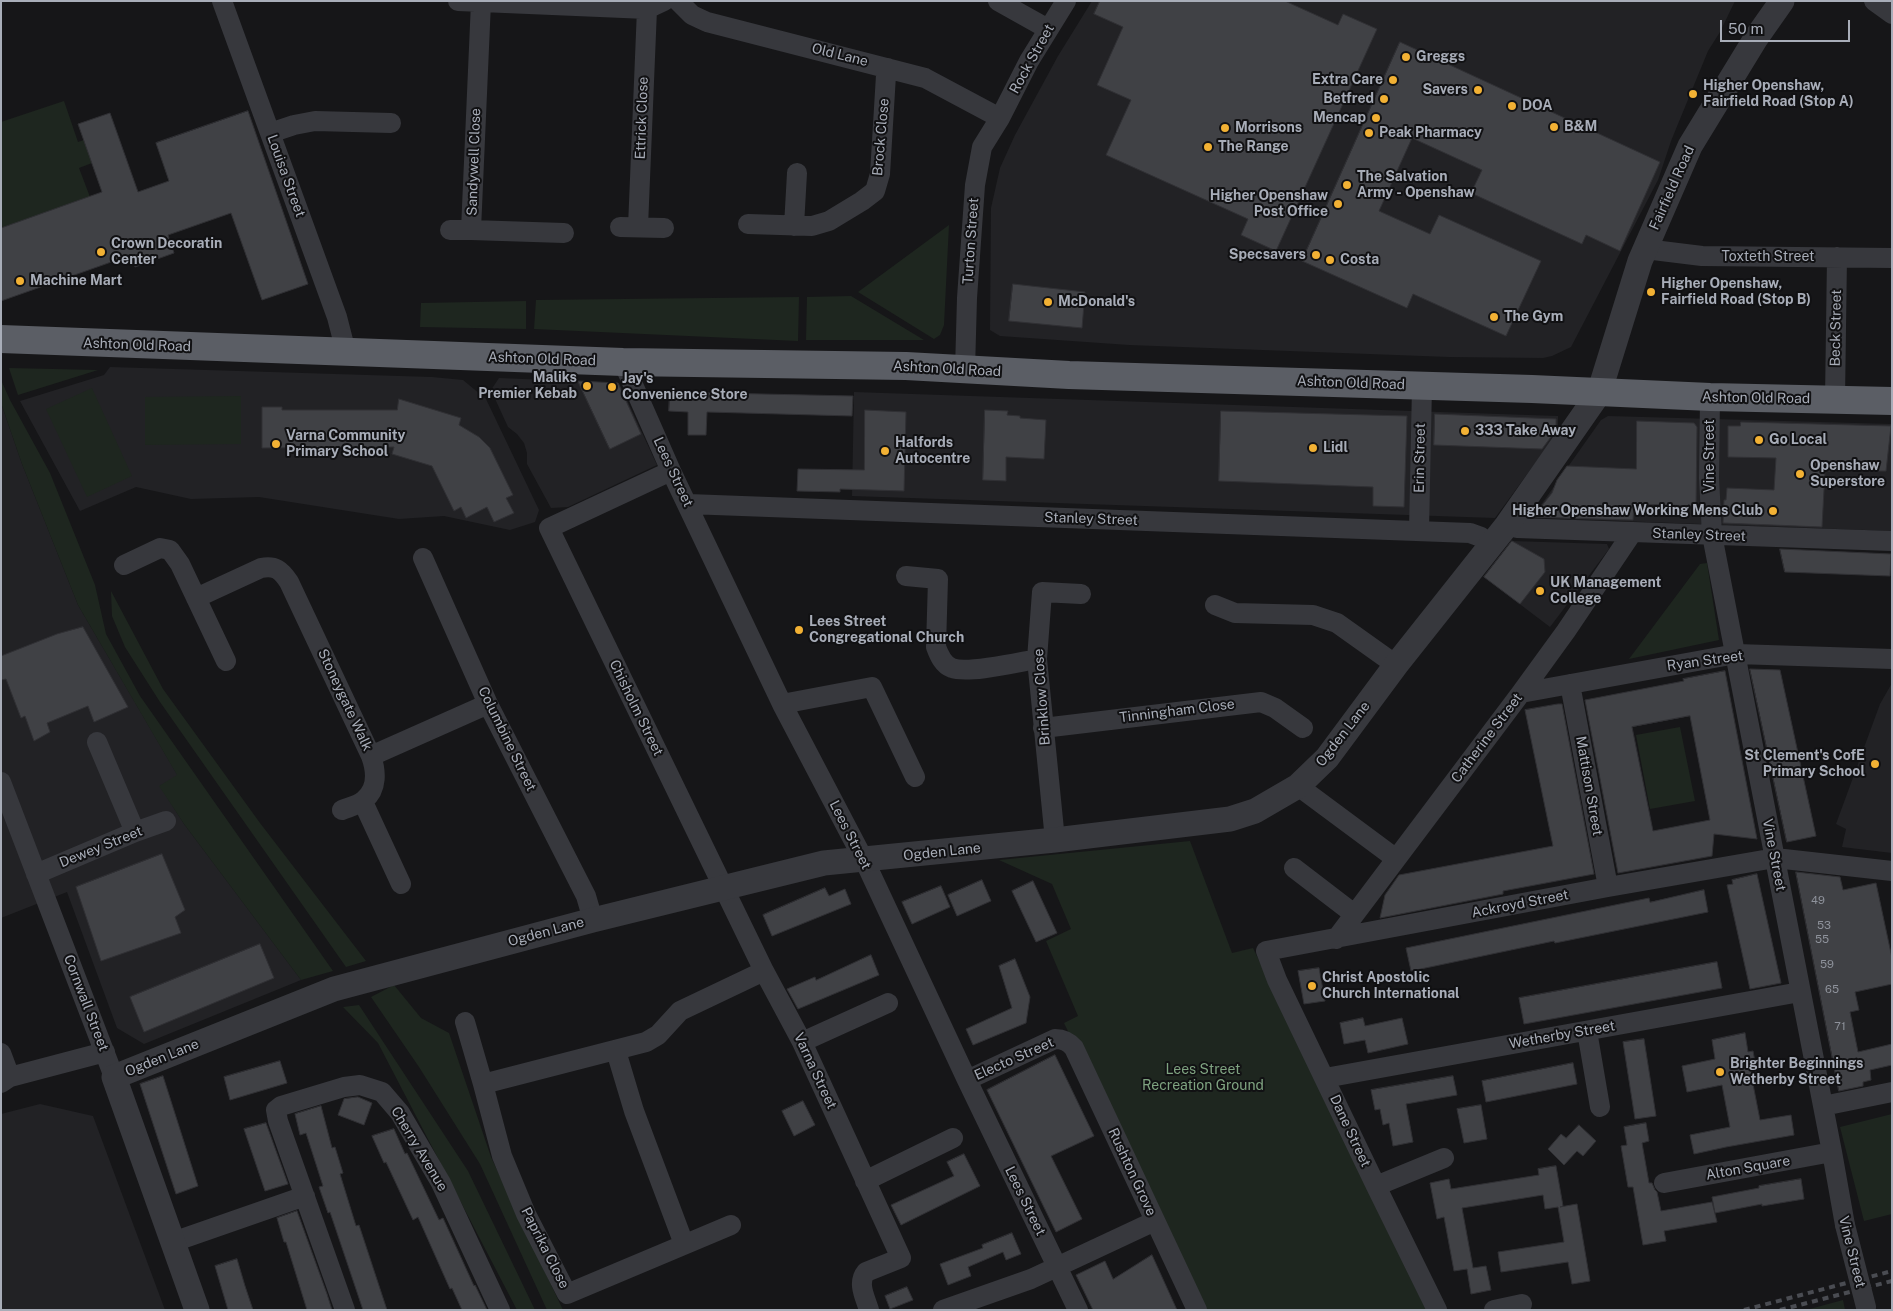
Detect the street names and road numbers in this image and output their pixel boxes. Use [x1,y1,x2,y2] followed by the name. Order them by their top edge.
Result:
[1006,21,1058,97] street label: Rock Street
[810,40,870,70] street label: Old Lane
[632,76,652,160] street label: Ettrick Close
[869,97,893,177] street label: Brock Close
[464,108,484,216] street label: Sandywell Close
[263,132,309,220] street label: Louisa Street
[1646,143,1698,233] street label: Fairfield Road
[960,197,982,285] street label: Turton Street
[1721,249,1815,265] street label: Toxteth Street
[1827,289,1845,367] street label: Beck Street
[83,335,191,355] street label: Ashton Old Road
[488,349,596,369] street label: Ashton Old Road
[893,358,1001,380] street label: Ashton Old Road
[1297,373,1405,393] street label: Ashton Old Road
[1702,389,1810,407] street label: Ashton Old Road
[1702,419,1718,493] street label: Vine Street
[1411,423,1429,493] street label: Erin Street
[650,434,696,510] street label: Lees Street
[1044,509,1138,529] street label: Stanley Street
[1652,525,1746,545] street label: Stanley Street
[314,646,376,754] street label: Stoneygate Walk
[1666,647,1744,675] street label: Ryan Street
[1030,648,1054,746] street label: Brinklow Close
[605,657,667,759] street label: Chisholm Street
[474,684,540,794] street label: Columbine Street
[1448,690,1526,786] street label: Catherine Street
[1118,696,1236,726] street label: Tinningham Close
[1312,698,1374,770] street label: Ogden Lane
[1572,735,1606,837] street label: Mattison Street
[825,798,875,872] street label: Lees Street
[1759,817,1789,893] street label: Vine Street
[57,823,145,871] street label: Dewey Street
[902,840,982,864] street label: Ogden Lane
[1470,886,1570,922] street label: Ackroyd Street
[506,914,586,950] street label: Ogden Lane
[60,952,112,1054] street label: Cornwall Street
[1508,1017,1616,1053] street label: Wetherby Street
[790,1030,840,1112] street label: Varna Street
[972,1034,1056,1084] street label: Electo Street
[123,1036,201,1080] street label: Ogden Lane
[1326,1092,1374,1170] street label: Dane Street
[387,1104,451,1194] street label: Cherry Avenue
[1104,1125,1160,1219] street label: Rushton Grove
[1705,1152,1791,1184] street label: Alton Square
[1001,1164,1049,1238] street label: Lees Street
[517,1204,573,1292] street label: Paprika Close
[1835,1214,1869,1290] street label: Vine Street

